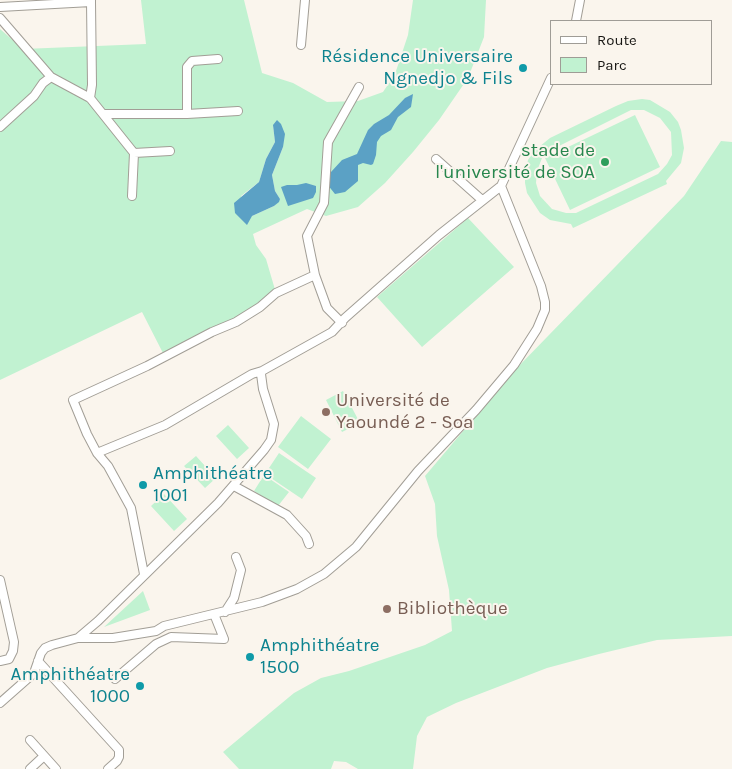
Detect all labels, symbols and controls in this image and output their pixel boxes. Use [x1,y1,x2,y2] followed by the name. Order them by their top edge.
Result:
[550,20,712,85] legend
[597,31,637,49] text: Route
[321,46,513,90] place label: Résidence Universaire Ngnedjo & Fils
[597,56,627,74] text: Parc
[517,62,529,74] marker: Résidence Universaire Ngnedjo & Fils
[435,140,595,184] place label: stade de l'université de SOA
[599,156,611,168] marker: stade de l'université de SOA
[336,390,474,434] place label: Université de Yaoundé 2 - Soa
[320,406,332,418] marker: Université de Yaoundé 2 - Soa
[153,463,273,507] place label: Amphithéatre 1001
[137,479,149,491] marker: Amphithéatre 1001
[397,598,508,620] place label: Bibliothèque
[381,603,393,615] marker: Bibliothèque
[260,635,380,679] place label: Amphithéatre 1500
[244,651,256,663] marker: Amphithéatre 1500
[10,664,130,708] place label: Amphithéatre 1000
[134,680,146,692] marker: Amphithéatre 1000

